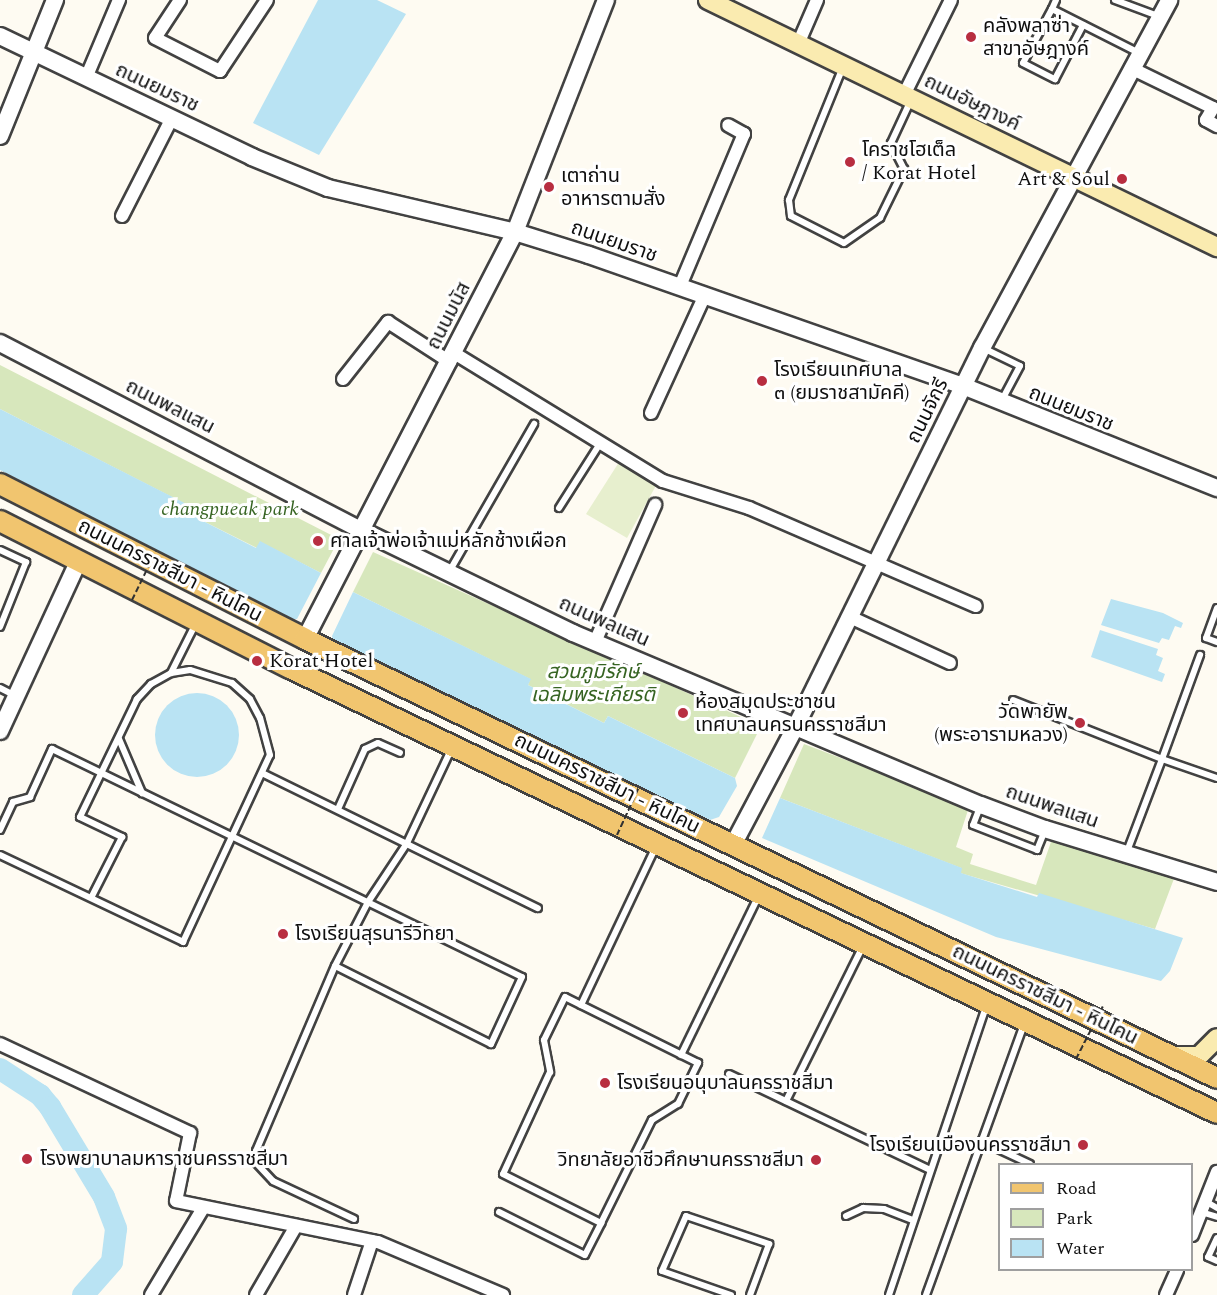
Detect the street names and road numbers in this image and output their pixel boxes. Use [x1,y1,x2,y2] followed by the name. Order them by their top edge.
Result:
[111,58,203,118] street label: ถนนยมราช
[920,69,1024,137] street label: ถนนอัษฎางค์
[568,216,660,268] street label: ถนนยมราช
[422,278,476,354] street label: ถนนมนัส
[121,374,219,440] street label: ถนนพลแสน
[902,375,954,447] street label: ถนนจักรี
[1025,381,1117,437] street label: ถนนยมราช
[74,514,266,628] street label: ถนนนครราชสีมา - หินโคน
[555,591,653,653] street label: ถนนพลแสน
[510,729,704,839] street label: ถนนนครราชสีมา - หินโคน
[1002,780,1102,834] street label: ถนนพลแสน
[948,940,1142,1050] street label: ถนนนครราชสีมา - หินโคน

